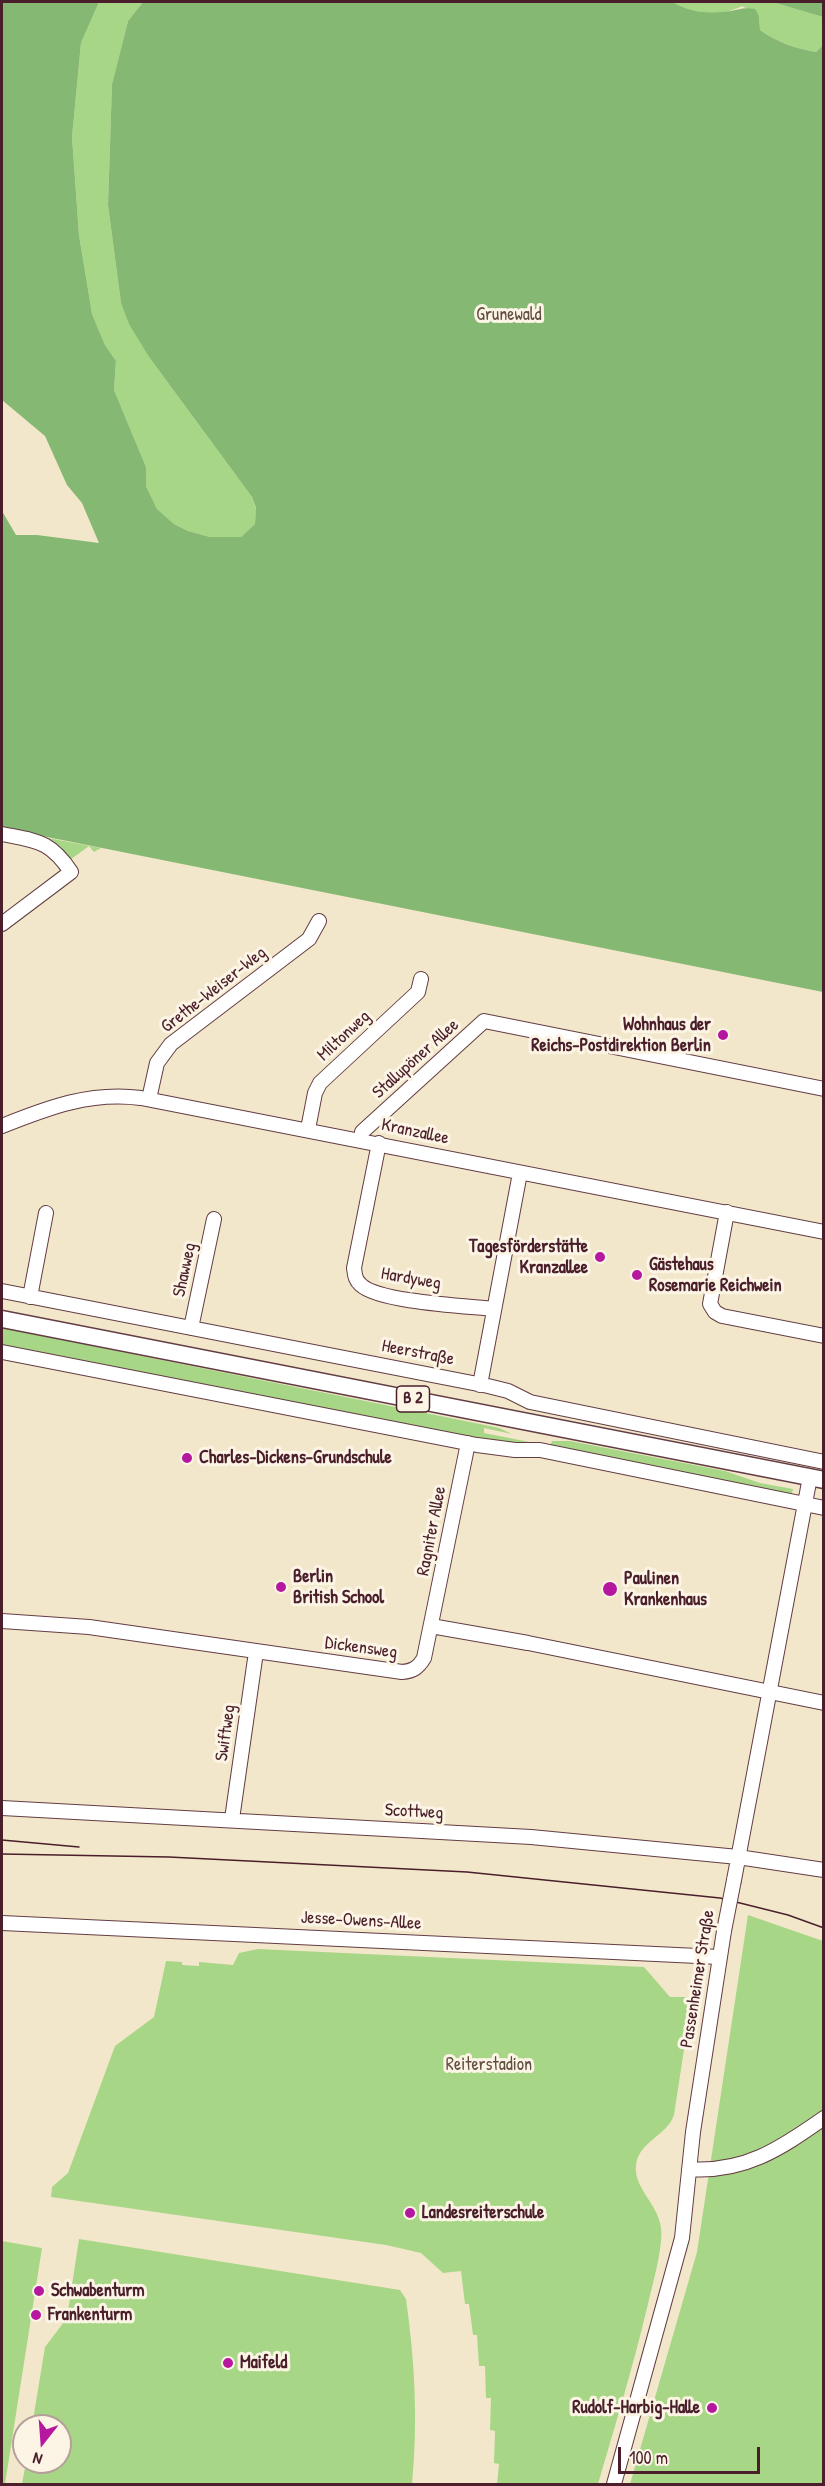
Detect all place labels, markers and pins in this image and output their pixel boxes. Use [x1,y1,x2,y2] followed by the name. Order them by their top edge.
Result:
[531,1014,711,1056] place label: Wohnhaus der Reichs-Postdirektion Berlin
[716,1028,730,1042] marker: Wohnhaus der Reichs-Postdirektion Berlin
[469,1236,588,1278] place label: Tagesförderstätte Kranzallee
[593,1250,607,1264] marker: Tagesförderstätte Kranzallee
[649,1254,782,1296] place label: Gästehaus Rosemarie Reichwein
[630,1268,644,1282] marker: Gästehaus Rosemarie Reichwein
[199,1447,392,1469] place label: Charles-Dickens-Grundschule
[180,1451,194,1465] marker: Charles-Dickens-Grundschule
[293,1566,384,1608] place label: Berlin British School
[624,1568,707,1610] place label: Paulinen Krankenhaus
[274,1580,288,1594] marker: Berlin British School
[601,1580,619,1598] marker: Paulinen Krankenhaus
[422,2202,544,2224] place label: Landesreiterschule
[403,2206,417,2220] marker: Landesreiterschule
[51,2280,144,2302] place label: Schwabenturm
[32,2284,46,2298] marker: Schwabenturm
[48,2304,132,2326] place label: Frankenturm
[29,2308,43,2322] marker: Frankenturm
[240,2352,287,2374] place label: Maifeld
[221,2356,235,2370] marker: Maifeld
[572,2397,700,2419] place label: Rudolf-Harbig-Halle
[705,2401,719,2415] marker: Rudolf-Harbig-Halle

